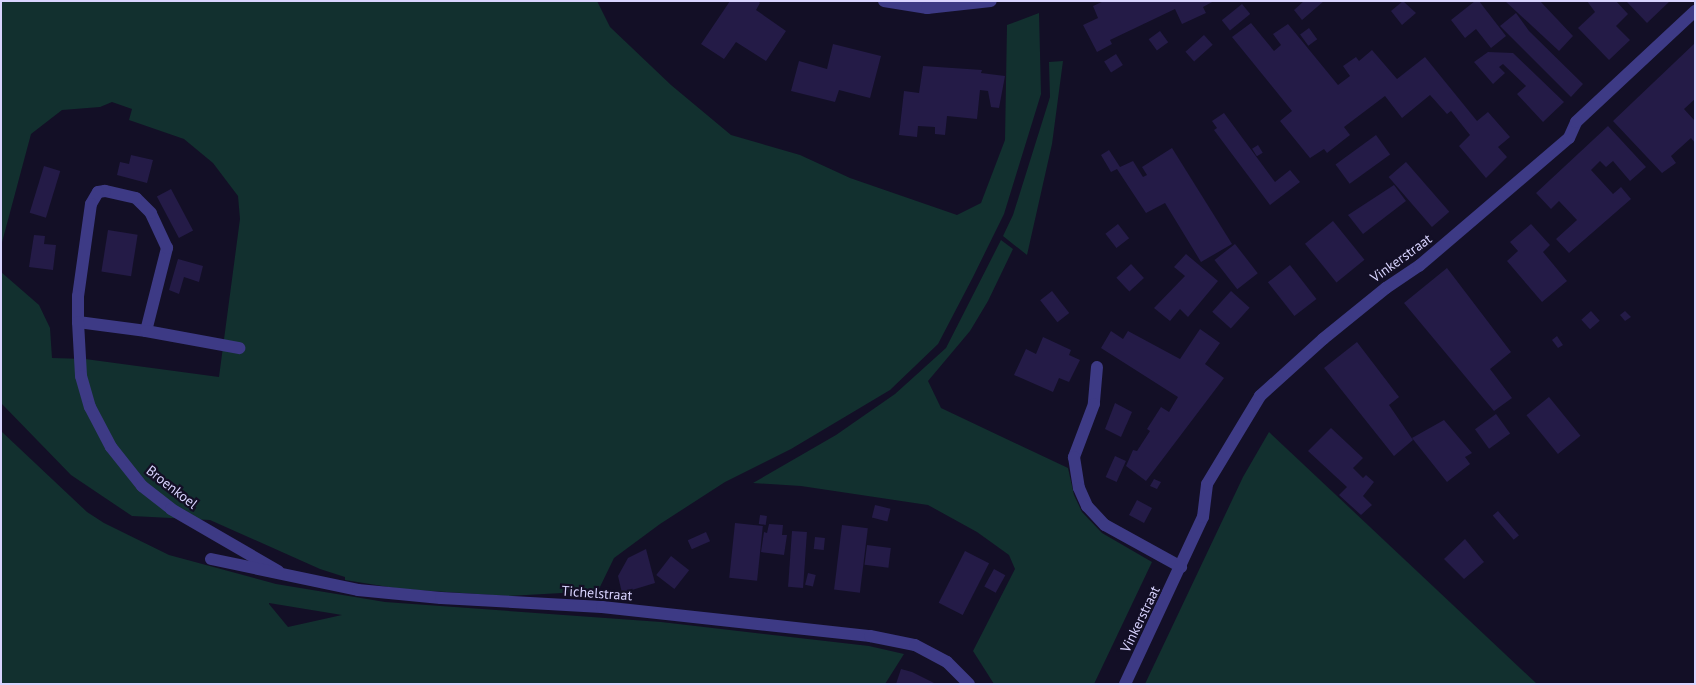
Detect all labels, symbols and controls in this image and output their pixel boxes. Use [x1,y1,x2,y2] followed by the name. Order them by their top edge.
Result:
[1367,230,1435,286] street label: Vinkerstraat
[143,462,201,512] street label: Broenkoel
[561,582,633,604] street label: Tichelstraat
[1117,583,1163,655] street label: Vinkerstraat

